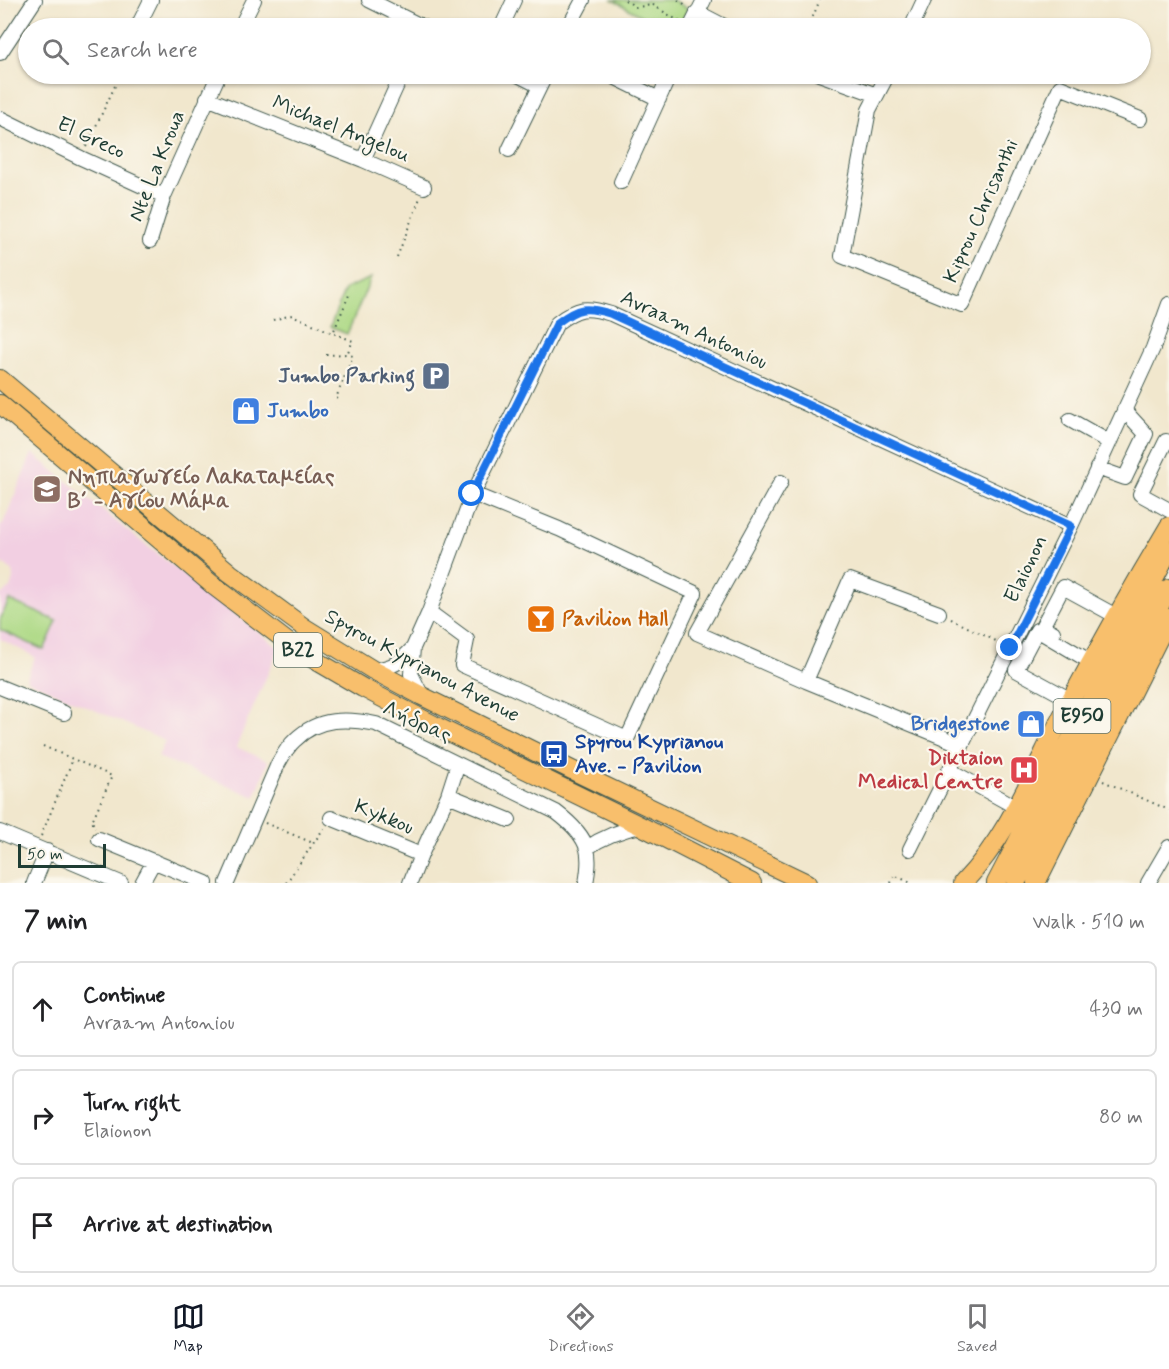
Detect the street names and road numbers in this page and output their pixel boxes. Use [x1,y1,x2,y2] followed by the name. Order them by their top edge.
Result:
[268,89,414,170] street label: Michael Angelou
[122,106,192,226] street label: Nte La Kroua
[52,110,130,166] street label: El Greco
[937,134,1025,287] street label: Kiprou Chrisanthi
[616,284,772,376] street label: Avraam Antoniou
[998,530,1054,608] street label: Elaionon
[320,603,524,729] street label: Spyrou Kyprianou Avenue
[274,633,322,667] road number: B22
[378,694,456,750] street label: Λήδρας
[1054,699,1110,733] road number: E950
[350,792,418,842] street label: Kykkou

